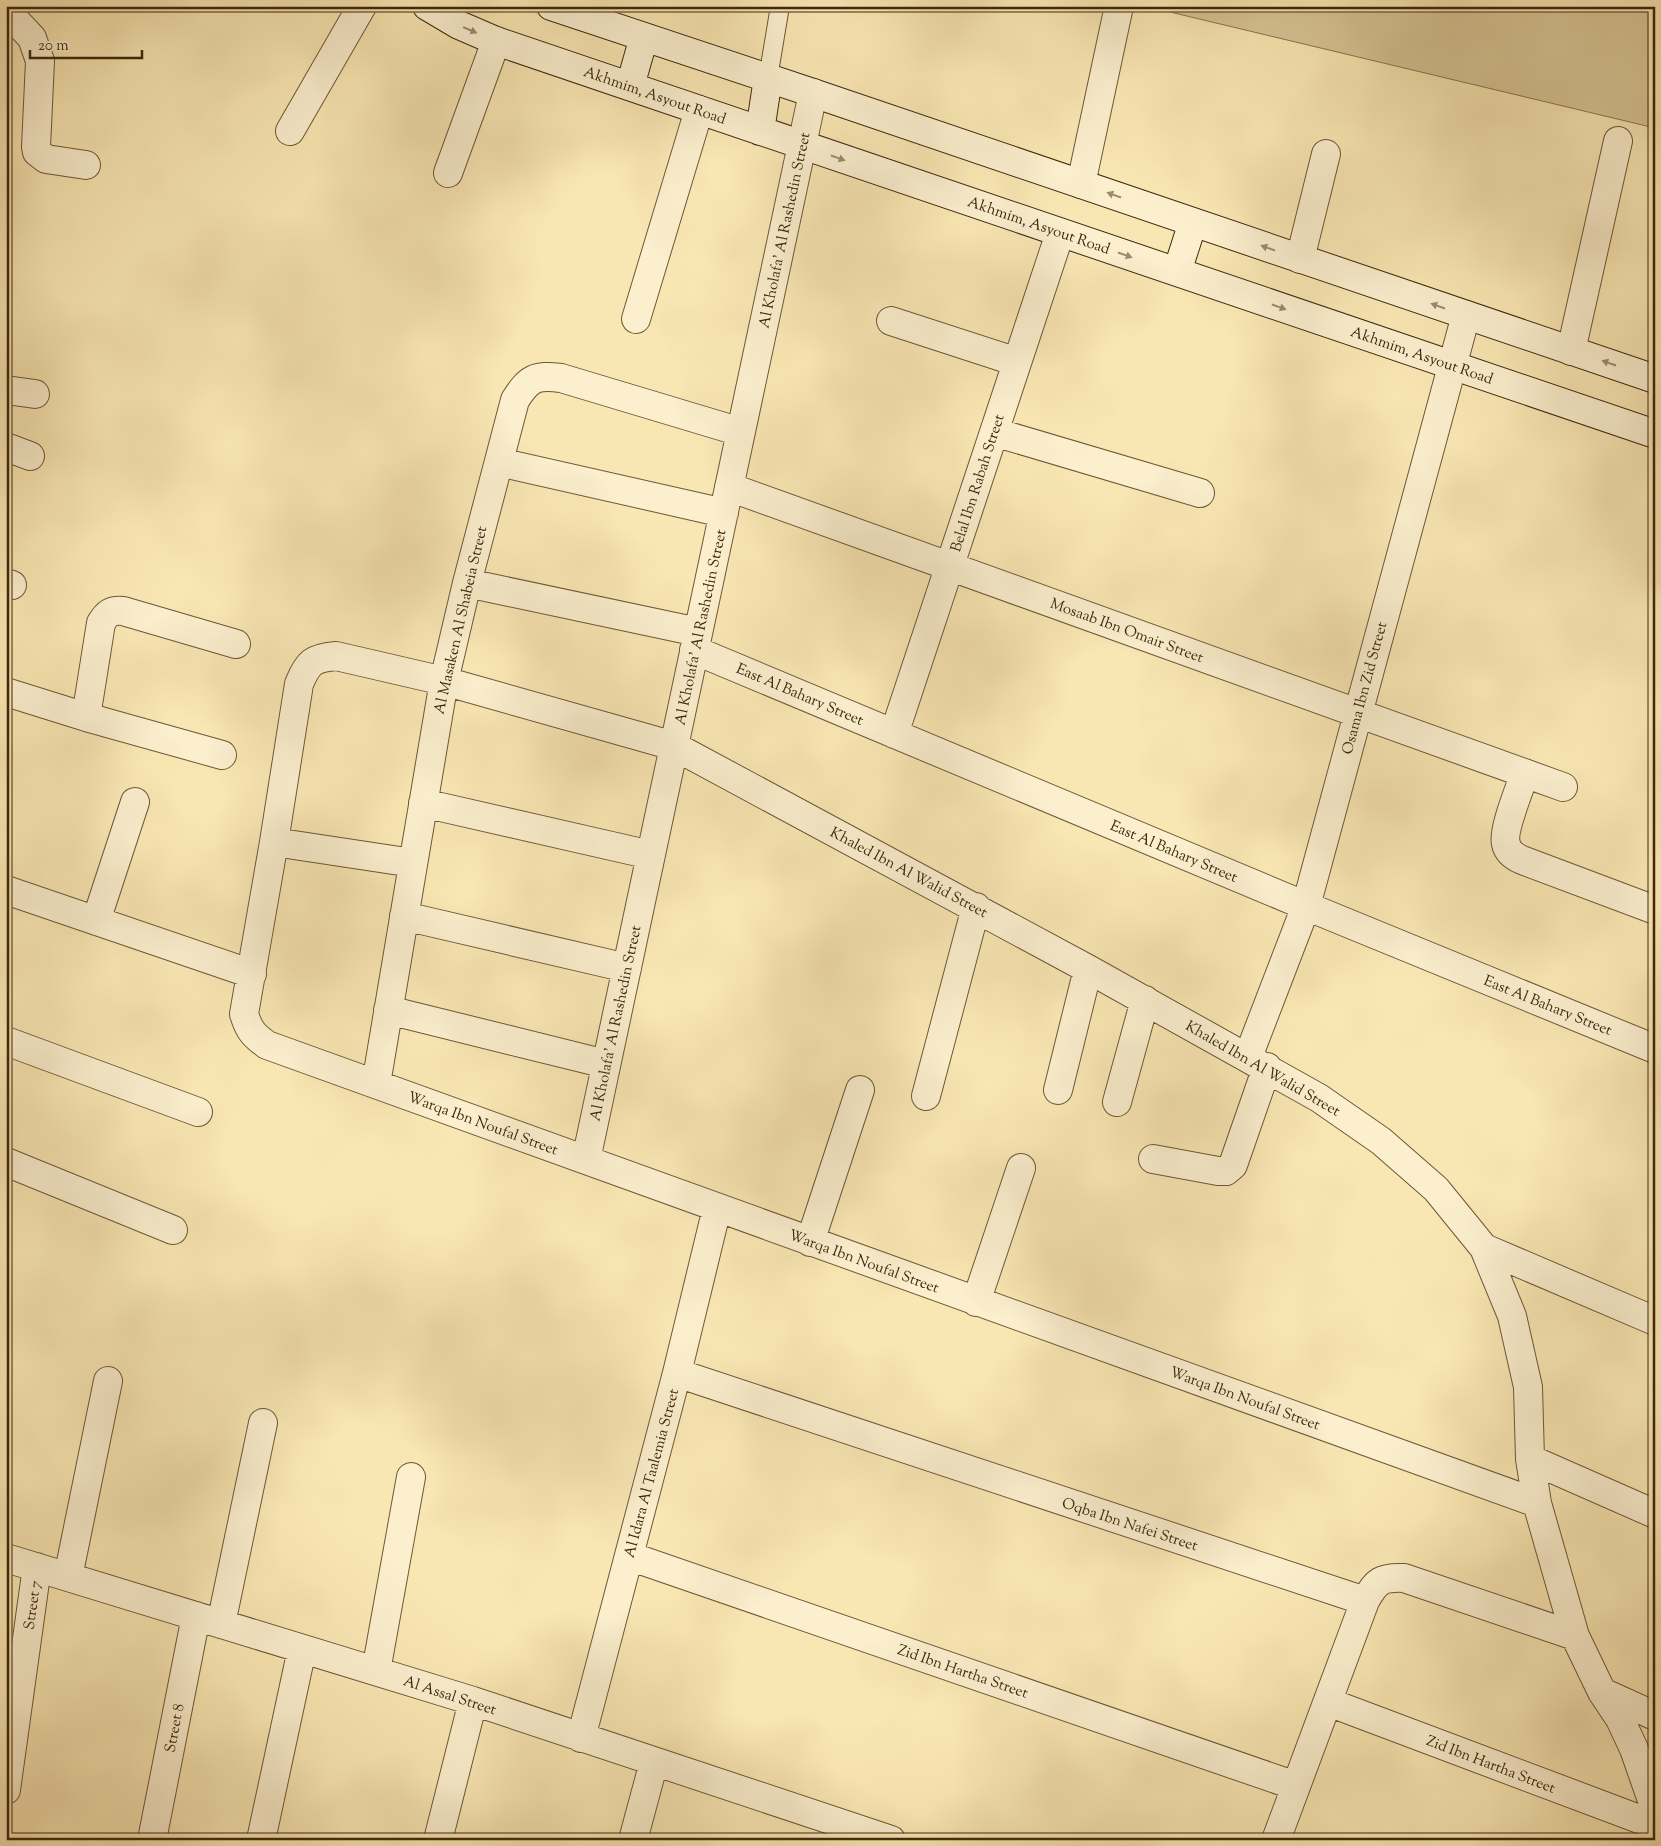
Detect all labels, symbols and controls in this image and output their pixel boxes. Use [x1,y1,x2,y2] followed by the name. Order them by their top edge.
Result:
[463,26,477,34] one-way arrow
[30,28,142,60] scale bar
[38,36,69,57] text: 20 m
[580,62,729,131] street label: Akhmim, Asyout Road
[754,130,816,330] street label: Al Kholafa' Al Rashedin Street
[831,154,846,162] one-way arrow
[1106,191,1121,199] one-way arrow
[964,192,1113,261] street label: Akhmim, Asyout Road
[1260,244,1275,251] one-way arrow
[1118,251,1133,259] one-way arrow
[1430,302,1445,310] one-way arrow
[1271,303,1286,311] one-way arrow
[1347,322,1496,391] street label: Akhmim, Asyout Road
[1601,359,1616,367] one-way arrow
[946,412,1011,555] street label: Belal Ibn Rabah Street
[430,524,493,716] street label: Al Masaken Al Shabeia Street
[670,527,732,727] street label: Al Kholafa' Al Rashedin Street
[1047,594,1206,669] street label: Mosaab Ibn Omair Street
[1338,620,1393,757] street label: Osama Ibn Zid Street
[732,659,866,732] street label: East Al Bahary Street
[1106,816,1240,889] street label: East Al Bahary Street
[826,823,991,924] street label: Khaled Ibn Al Walid Street
[585,923,647,1123] street label: Al Kholafa' Al Rashedin Street
[1480,971,1615,1042] street label: East Al Bahary Street
[1181,1016,1344,1122] street label: Khaled Ibn Al Walid Street
[404,1087,561,1161] street label: Warqa Ibn Noufal Street
[785,1225,942,1299] street label: Warqa Ibn Noufal Street
[1166,1362,1323,1436] street label: Warqa Ibn Noufal Street
[620,1386,685,1560] street label: Al Idara Al Taalemia Street
[1059,1494,1200,1557] street label: Oqba Ibn Nafei Street
[20,1579,47,1631] street label: Street 7
[894,1640,1031,1705] street label: Zid Ibn Hartha Street
[400,1672,499,1721] street label: Al Assal Street
[160,1702,190,1755] street label: Street 8
[1423,1731,1558,1800] street label: Zid Ibn Hartha Street

